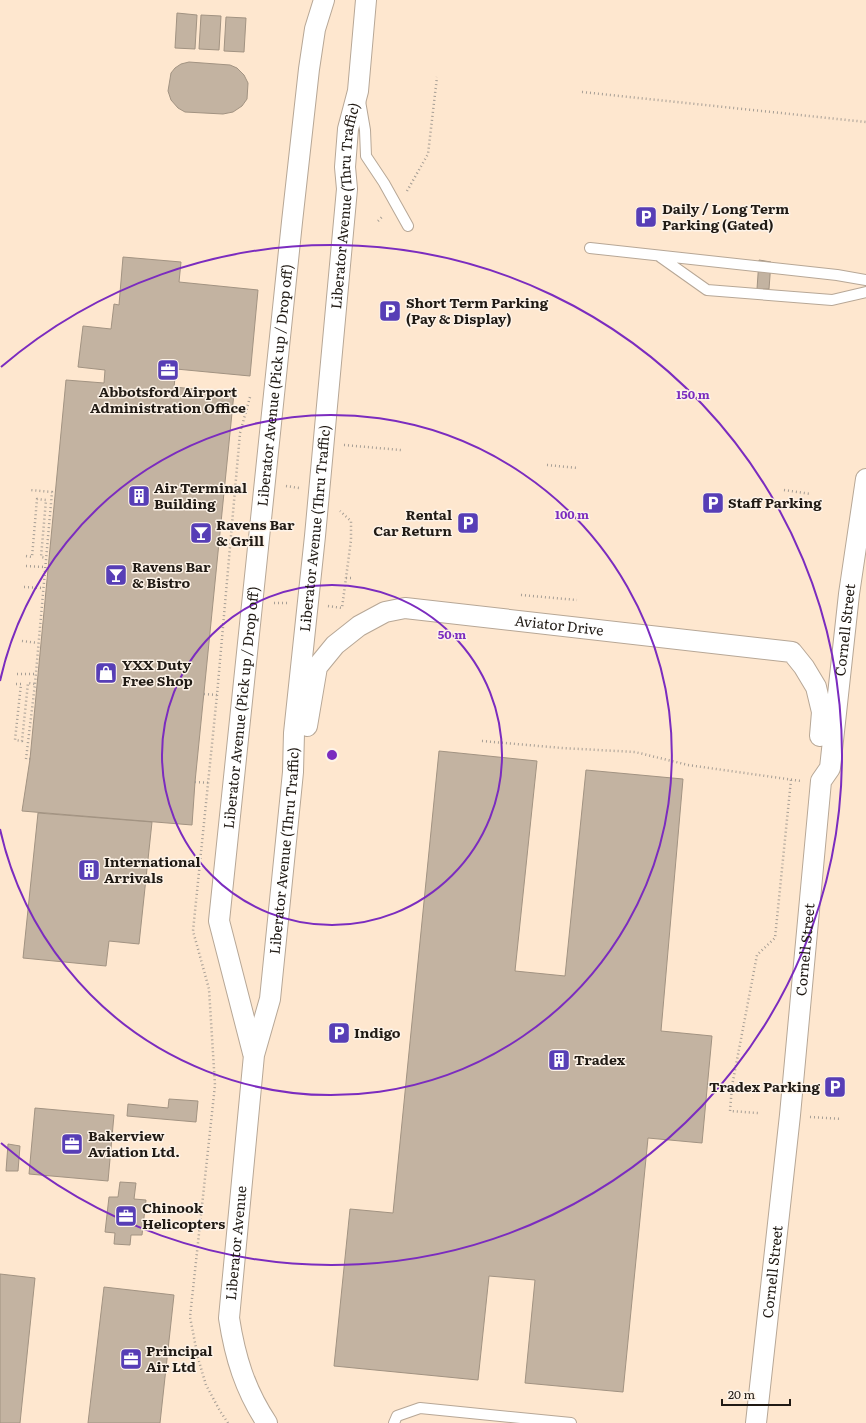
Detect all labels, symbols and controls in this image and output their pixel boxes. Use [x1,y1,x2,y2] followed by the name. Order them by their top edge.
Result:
[325,100,364,310] street label: Liberator Avenue (Thru Traffic)
[662,198,789,234] place label: Daily / Long Term Parking (Gated)
[633,204,659,230] parking icon: Daily / Long Term Parking (Gated)
[251,263,297,507] street label: Liberator Avenue (Pick up / Drop off)
[406,292,549,328] place label: Short Term Parking (Pay & Display)
[377,298,403,324] parking icon: Short Term Parking (Pay & Display)
[155,357,181,383] office icon: Abbotsford Airport Administration Office
[90,381,246,417] place label: Abbotsford Airport Administration Office
[676,385,710,403] text: 150 m
[294,424,334,633] street label: Liberator Avenue (Thru Traffic)
[154,477,247,513] place label: Air Terminal Building
[126,483,152,509] building icon: Air Terminal Building
[700,490,726,516] parking icon: Staff Parking
[728,492,822,512] place label: Staff Parking
[373,504,452,540] place label: Rental Car Return
[555,505,589,523] text: 100 m
[455,510,481,536] parking icon: Rental Car Return
[216,514,295,550] place label: Ravens Bar & Grill
[188,520,214,546] bar icon: Ravens Bar & Grill
[132,556,211,592] place label: Ravens Bar & Bistro
[103,562,129,588] bar icon: Ravens Bar & Bistro
[829,582,859,677] street label: Cornell Street
[218,585,263,830] street label: Liberator Avenue (Pick up / Drop off)
[514,610,605,640] street label: Aviator Drive
[438,625,466,643] text: 50 m
[122,654,193,690] place label: YXX Duty Free Shop
[93,660,119,686] shop icon: YXX Duty Free Shop
[264,747,303,955] street label: Liberator Avenue (Thru Traffic)
[325,748,339,762] centre of rings
[104,851,201,887] place label: International Arrivals
[76,857,102,883] building icon: International Arrivals
[790,902,819,997] street label: Cornell Street
[326,1020,352,1046] parking icon: Indigo
[354,1022,401,1042] place label: Indigo
[546,1047,572,1073] building icon: Tradex
[574,1049,626,1069] place label: Tradex
[822,1074,848,1100] parking icon: Tradex Parking
[709,1076,821,1096] place label: Tradex Parking
[88,1125,180,1161] place label: Bakerview Aviation Ltd.
[59,1131,85,1157] office icon: Bakerview Aviation Ltd.
[220,1185,251,1301] street label: Liberator Avenue
[142,1197,225,1233] place label: Chinook Helicopters
[113,1203,139,1229] office icon: Chinook Helicopters
[757,1224,787,1319] street label: Cornell Street
[146,1340,213,1376] place label: Principal Air Ltd
[118,1346,144,1372] office icon: Principal Air Ltd
[722,1381,790,1407] scale bar
[728,1385,755,1403] text: 20 m

